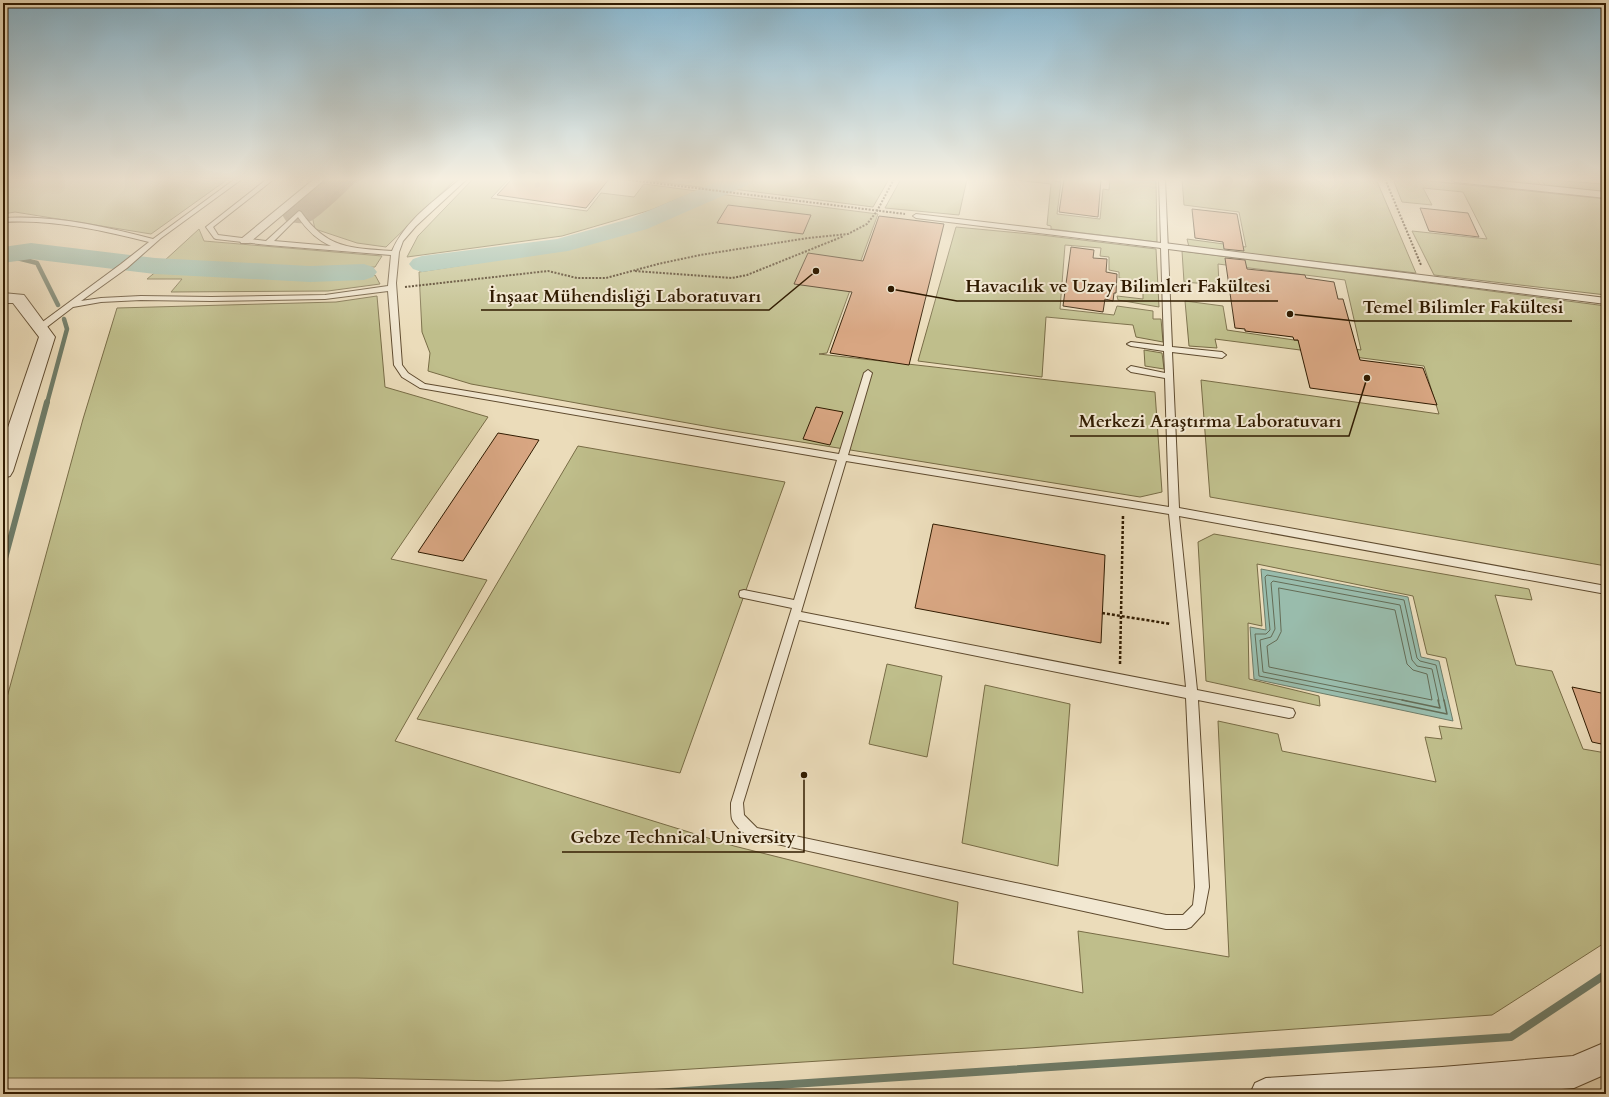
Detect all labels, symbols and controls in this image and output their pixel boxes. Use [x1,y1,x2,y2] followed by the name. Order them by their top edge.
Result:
[957,271,1278,301] callout: Havacılık ve Uzay Bilimleri Fakültesi
[965,274,1271,299] text: Havacılık ve Uzay Bilimleri Fakültesi
[481,280,769,310] callout: İnşaat Mühendisliği Laboratuvarı
[489,284,761,309] text: İnşaat Mühendisliği Laboratuvarı
[1355,291,1572,321] callout: Temel Bilimler Fakültesi
[1363,295,1564,320] text: Temel Bilimler Fakültesi
[1070,406,1349,436] callout: Merkezi Araştırma Laboratuvarı
[1079,409,1342,434] text: Merkezi Araştırma Laboratuvarı
[562,822,804,852] callout: Gebze Technical University
[570,825,797,850] text: Gebze Technical University

